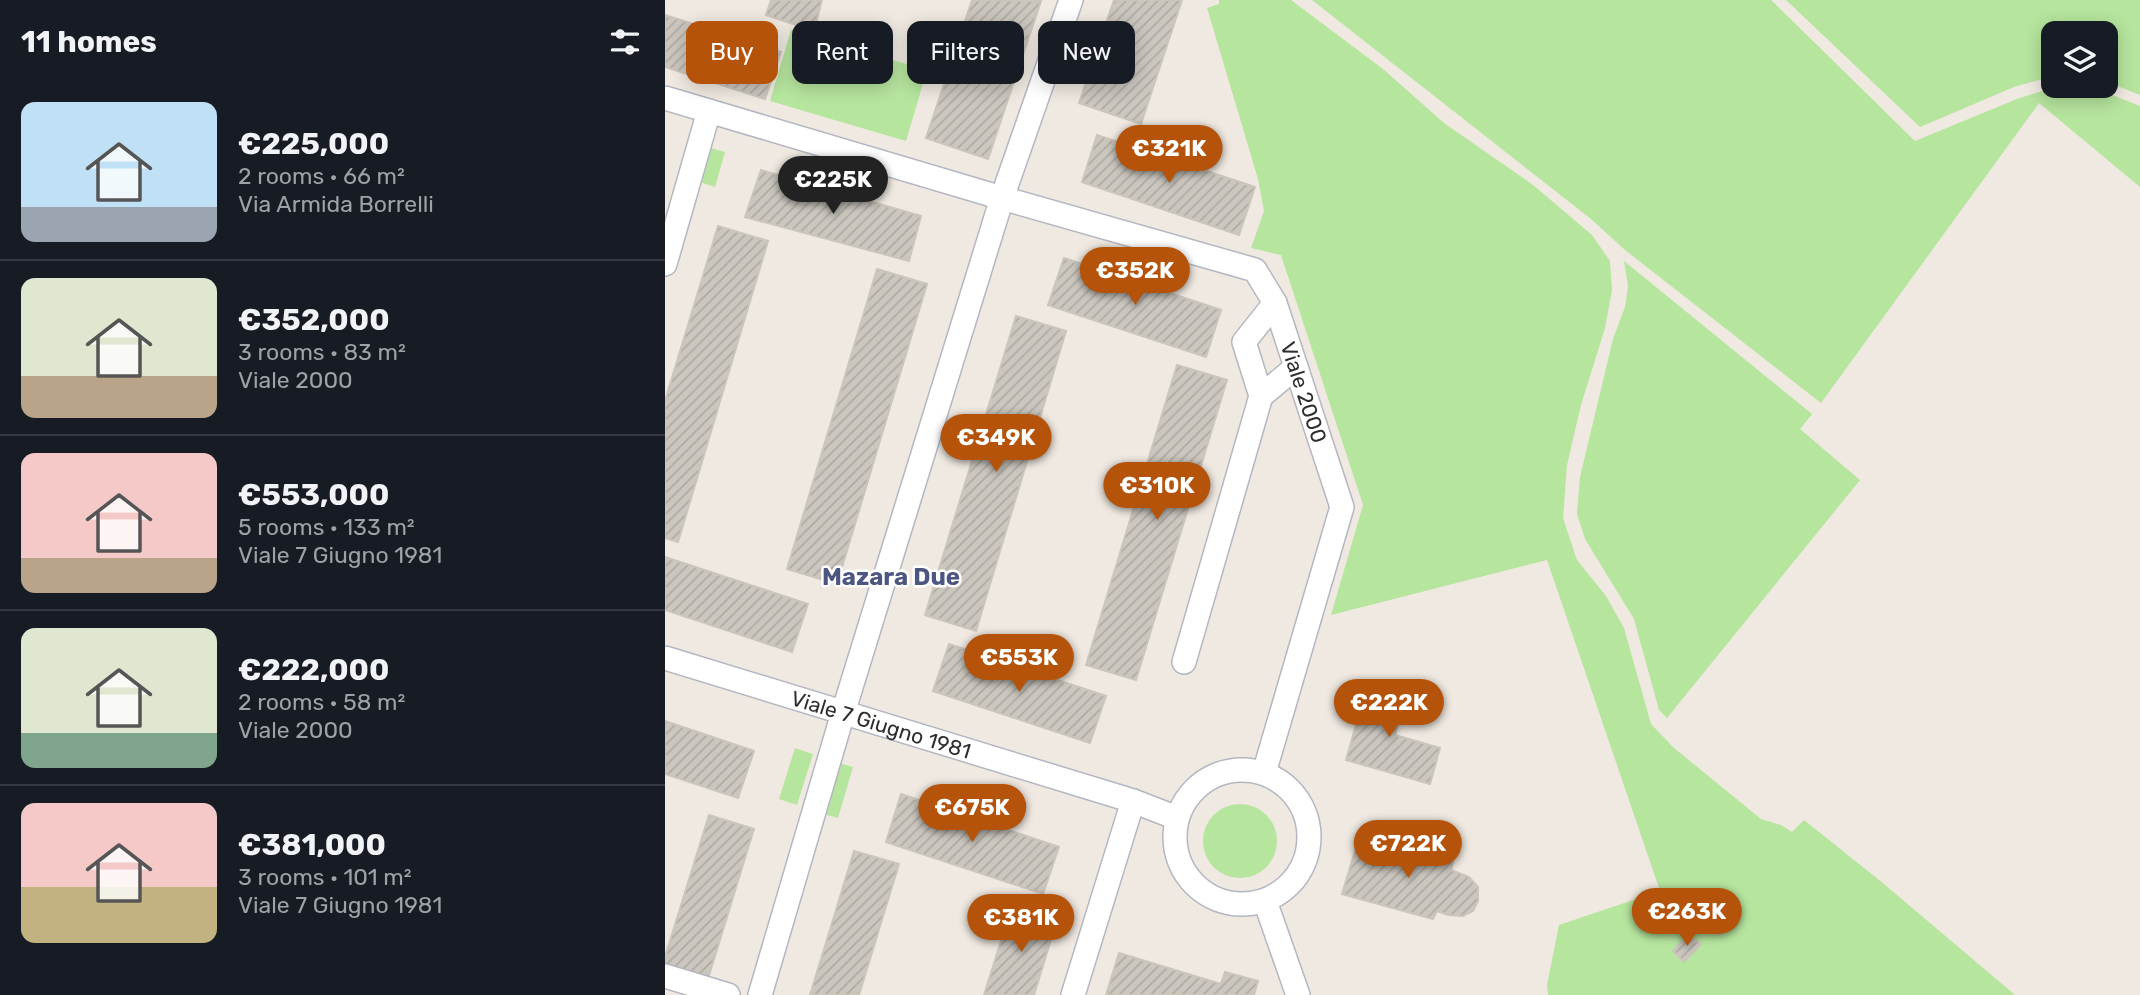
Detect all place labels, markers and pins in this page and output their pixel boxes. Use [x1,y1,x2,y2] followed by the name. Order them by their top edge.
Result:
[1120,125,1218,185] pin: €321K
[784,156,882,216] pin: €225K
[1086,247,1184,307] pin: €352K
[947,414,1045,474] pin: €349K
[1108,462,1206,522] pin: €310K
[970,634,1068,694] pin: €553K
[1340,680,1438,739] pin: €222K
[923,784,1021,844] pin: €675K
[1359,820,1457,880] pin: €722K
[1638,888,1736,948] pin: €263K
[972,894,1070,954] pin: €381K

